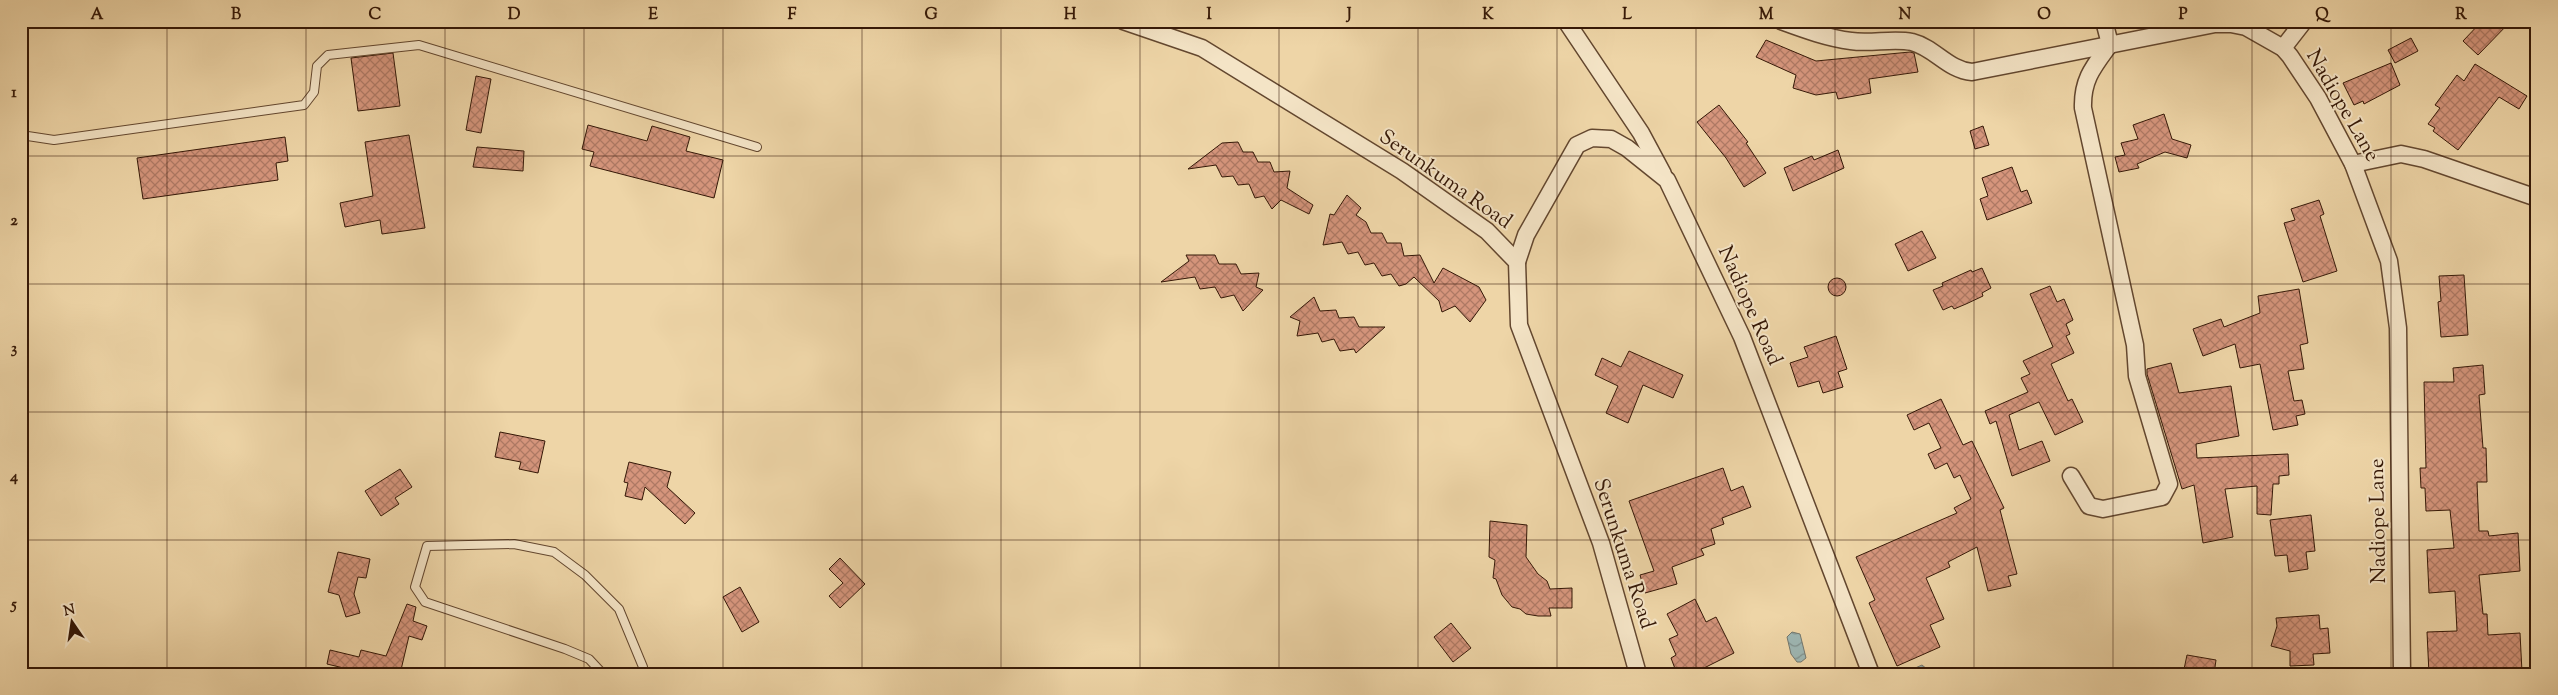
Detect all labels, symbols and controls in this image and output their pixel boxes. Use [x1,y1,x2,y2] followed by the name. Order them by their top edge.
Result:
[91,4,104,27] text: A
[231,4,241,27] text: B
[369,4,382,27] text: C
[508,4,521,27] text: D
[648,4,658,27] text: E
[788,4,797,27] text: F
[924,4,938,27] text: G
[1064,4,1077,27] text: H
[1206,4,1212,27] text: I
[1345,4,1352,27] text: J
[1482,4,1494,27] text: K
[1622,4,1632,27] text: L
[1759,4,1774,27] text: M
[1899,4,1912,27] text: N
[2037,4,2051,27] text: O
[2178,4,2188,27] text: P
[2315,4,2331,27] text: Q
[2455,4,2467,27] text: R
[2298,44,2386,168] street label: Nadiope Lane
[11,82,17,105] text: 1
[1372,123,1518,237] street label: Serunkuma Road
[10,210,18,233] text: 2
[1709,241,1789,371] street label: Nadiope Road
[11,338,18,361] text: 3
[2363,458,2395,584] street label: Nadiope Lane
[9,466,18,489] text: 4
[1585,475,1661,633] street label: Serunkuma Road
[9,594,17,617] text: 5
[48,598,98,648] north arrow
[62,600,77,622] text: N

